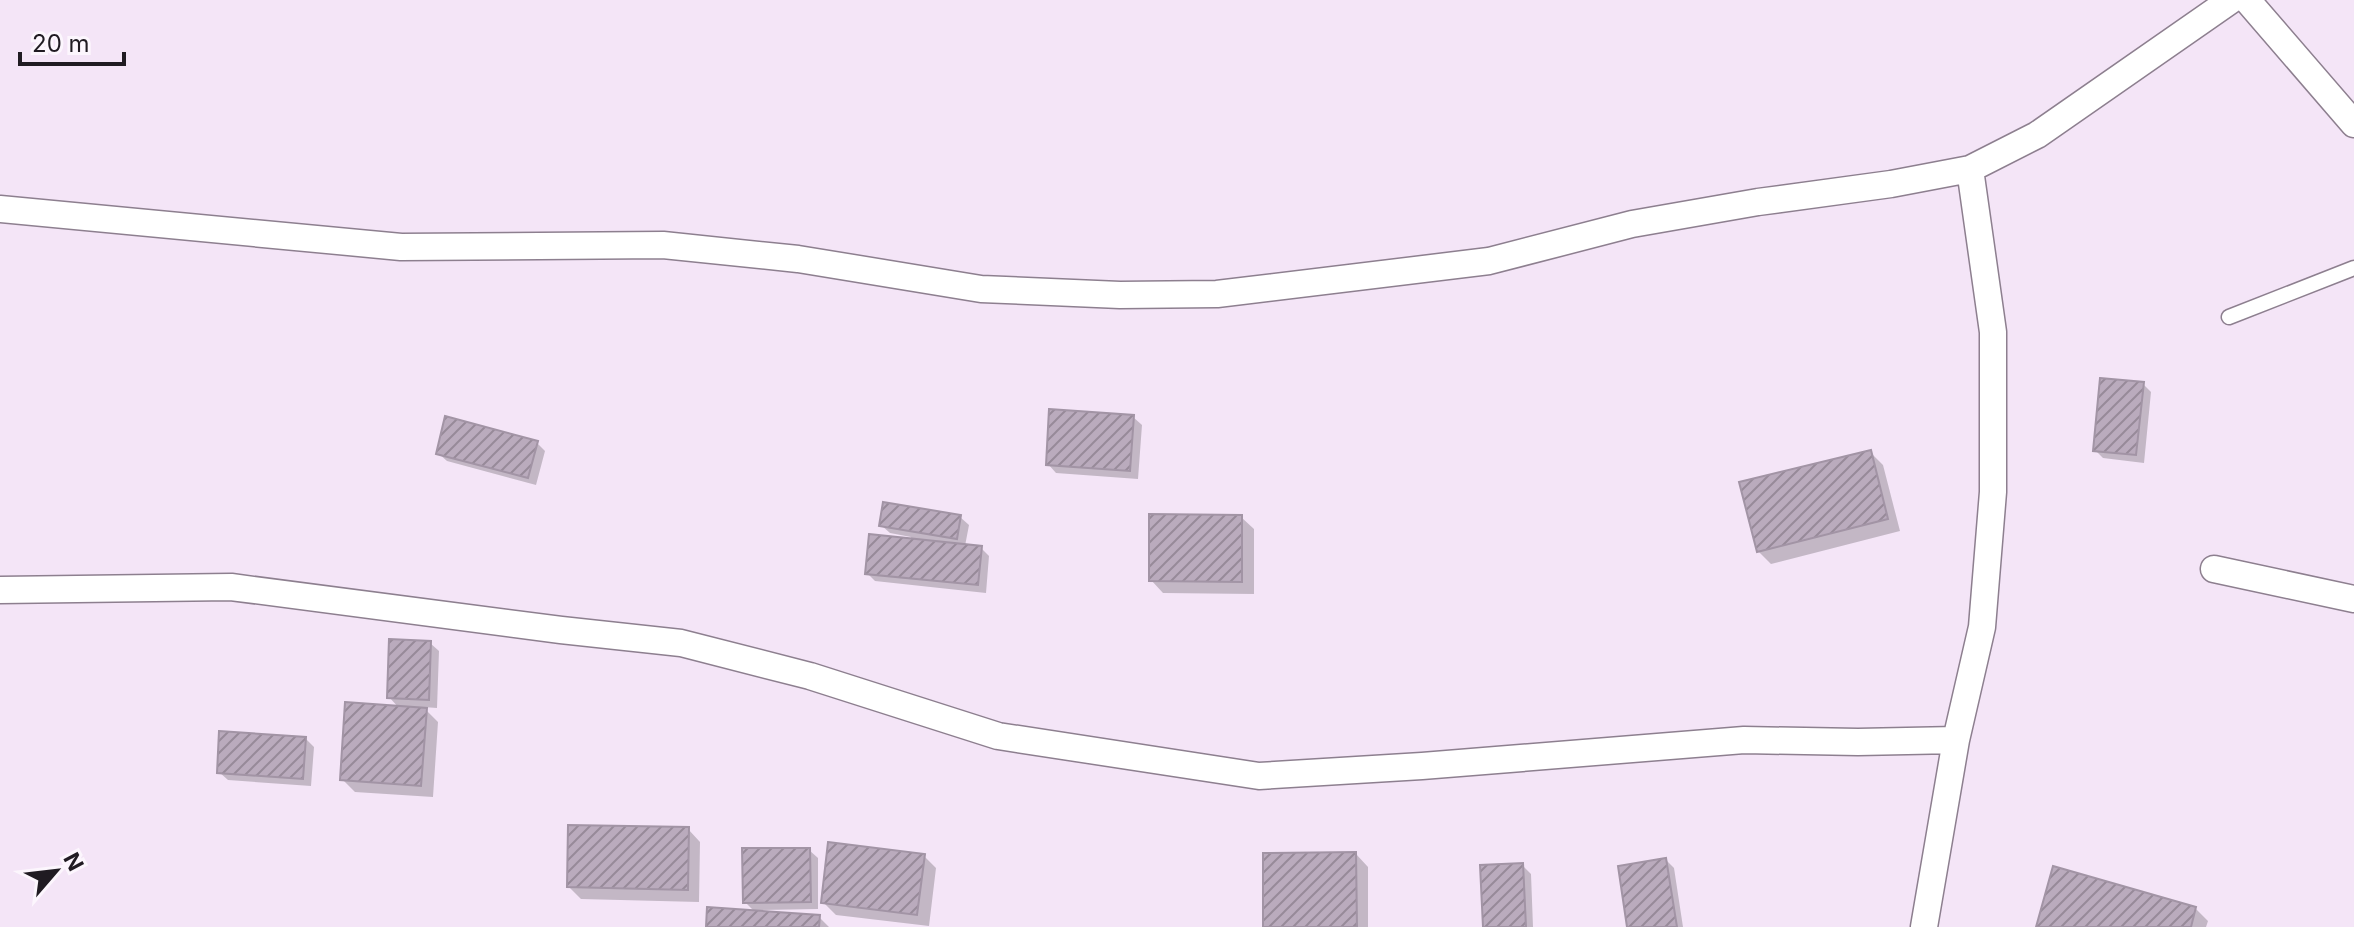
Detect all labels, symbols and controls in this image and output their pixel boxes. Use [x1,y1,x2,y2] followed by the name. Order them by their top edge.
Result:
[20,16,124,66] scale bar
[32,29,90,58] text: 20 m
[16,831,96,911] north arrow
[58,848,89,875] text: N

